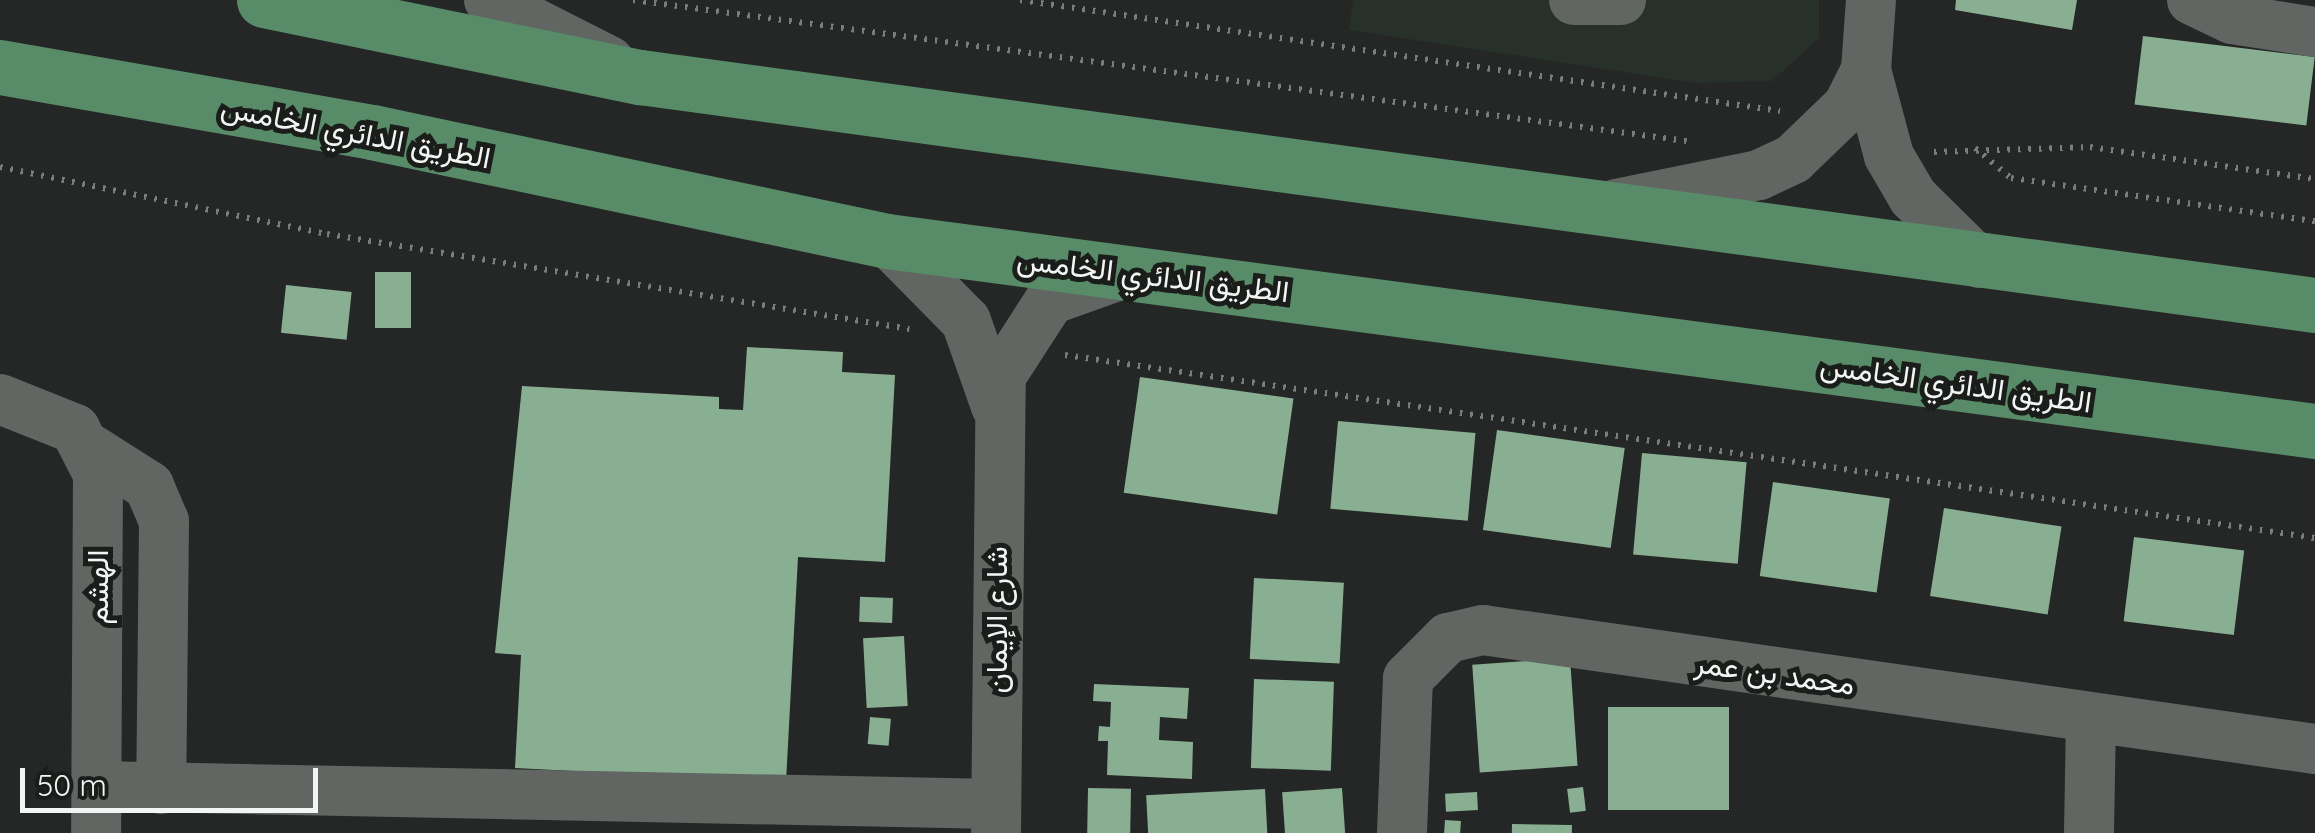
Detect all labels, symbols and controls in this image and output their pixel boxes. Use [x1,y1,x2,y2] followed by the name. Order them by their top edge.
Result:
[218,88,494,176] street label: الطريق الدائري الخامس
[1015,240,1291,310] street label: الطريق الدائري الخامس
[1818,346,2094,420] street label: الطريق الدائري الخامس
[978,546,1014,694] street label: شارع الإيمان
[79,550,115,624] street label: الهشم
[1693,644,1857,702] street label: محمد بن عمر
[25,748,322,810] scale bar
[37,766,107,804] text: 50 m

